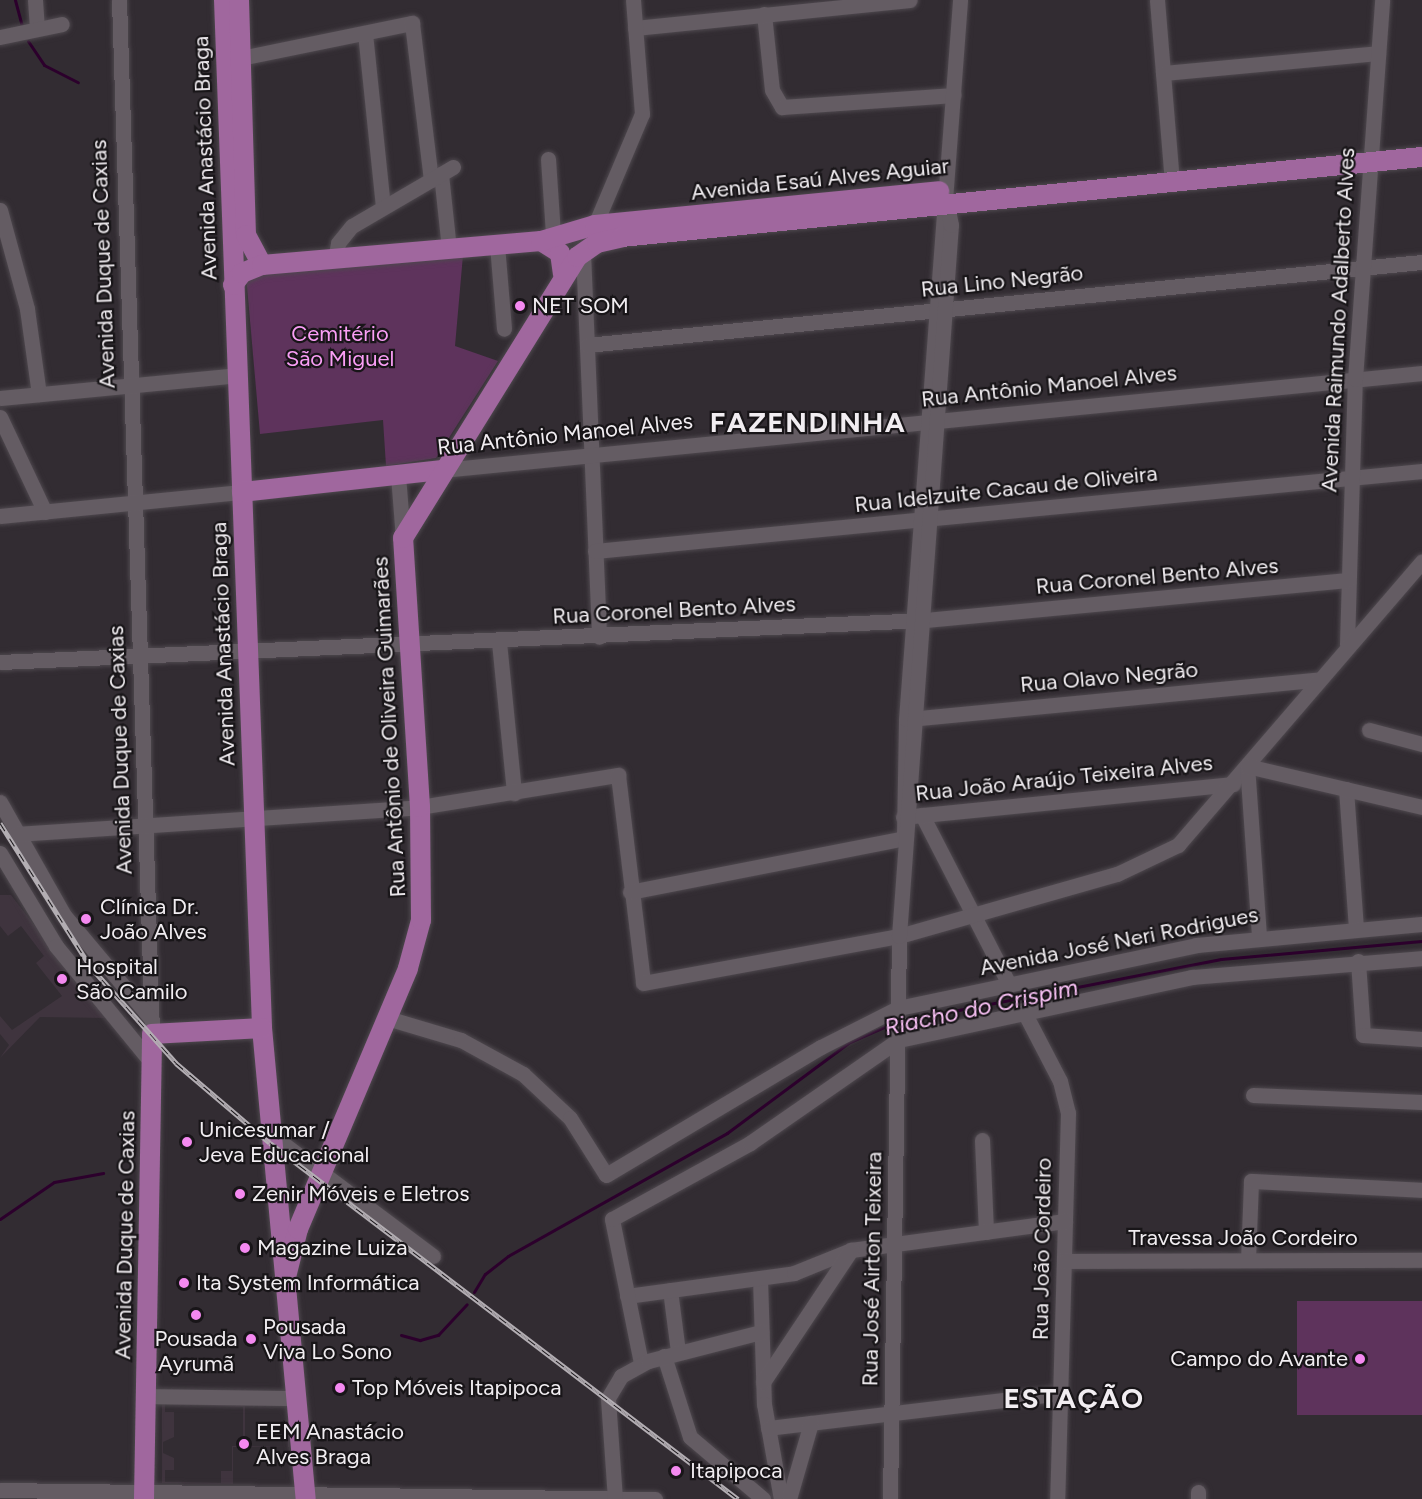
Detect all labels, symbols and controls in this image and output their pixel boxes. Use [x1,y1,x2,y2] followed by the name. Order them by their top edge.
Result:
[188,35,222,281] street label: Avenida Anastácio Braga
[85,139,121,389] street label: Avenida Duque de Caxias
[1316,147,1360,493] street label: Avenida Raimundo Adalberto Alves
[690,152,950,206] street label: Avenida Esaú Alves Aguiar
[920,259,1084,303] street label: Rua Lino Negrão
[532,293,629,319] place label: NET SOM
[513,299,527,313] marker: NET SOM
[286,320,394,372] park label: Cemitério São Miguel
[920,359,1178,413] street label: Rua Antônio Manoel Alves
[710,405,906,439] district label: FAZENDINHA
[436,407,694,461] street label: Rua Antônio Manoel Alves
[853,460,1159,518] street label: Rua Idelzuite Cacau de Oliveira
[206,521,240,767] street label: Avenida Anastácio Braga
[1035,552,1279,600] street label: Rua Coronel Bento Alves
[367,556,411,898] street label: Rua Antônio de Oliveira Guimarães
[552,590,796,630] street label: Rua Coronel Bento Alves
[102,625,138,875] street label: Avenida Duque de Caxias
[1019,656,1199,698] street label: Rua Olavo Negrão
[914,749,1214,807] street label: Rua João Araújo Teixeira Alves
[100,893,207,944] place label: Clínica Dr. João Alves
[978,901,1260,981] street label: Avenida José Neri Rodrigues
[77,910,95,928] marker: Clínica Dr. João Alves
[76,953,187,1004] place label: Hospital São Camilo
[53,970,71,988] marker: Hospital São Camilo
[881,972,1081,1042] water label: Riacho do Crispim
[110,1110,140,1360] street label: Avenida Duque de Caxias
[199,1116,369,1168] place label: Unicesumar / Jeva Educacional
[180,1135,194,1149] marker: Unicesumar / Jeva Educacional
[857,1151,887,1387] street label: Rua José Airton Teixeira
[1027,1158,1057,1340] street label: Rua João Cordeiro
[252,1181,470,1207] place label: Zenir Móveis e Eletros
[233,1187,247,1201] marker: Zenir Móveis e Eletros
[1128,1225,1358,1251] street label: Travessa João Cordeiro
[257,1235,407,1261] place label: Magazine Luiza
[238,1241,252,1255] marker: Magazine Luiza
[196,1270,420,1296] place label: Ita System Informática
[177,1276,191,1290] marker: Ita System Informática
[189,1308,203,1322] marker: Pousada Ayrumã
[263,1313,392,1364] place label: Pousada Viva Lo Sono
[154,1325,238,1376] place label: Pousada Ayrumã
[244,1332,258,1346] marker: Pousada Viva Lo Sono
[1170,1346,1348,1372] place label: Campo do Avante
[1353,1352,1367,1366] marker: Campo do Avante
[352,1375,561,1401] place label: Top Móveis Itapipoca
[333,1381,347,1395] marker: Top Móveis Itapipoca
[1004,1381,1144,1415] district label: ESTAÇÃO
[256,1418,404,1470] place label: EEM Anastácio Alves Braga
[237,1437,251,1451] marker: EEM Anastácio Alves Braga
[690,1458,782,1484] place label: Itapipoca
[667,1462,685,1480] marker: Itapipoca

